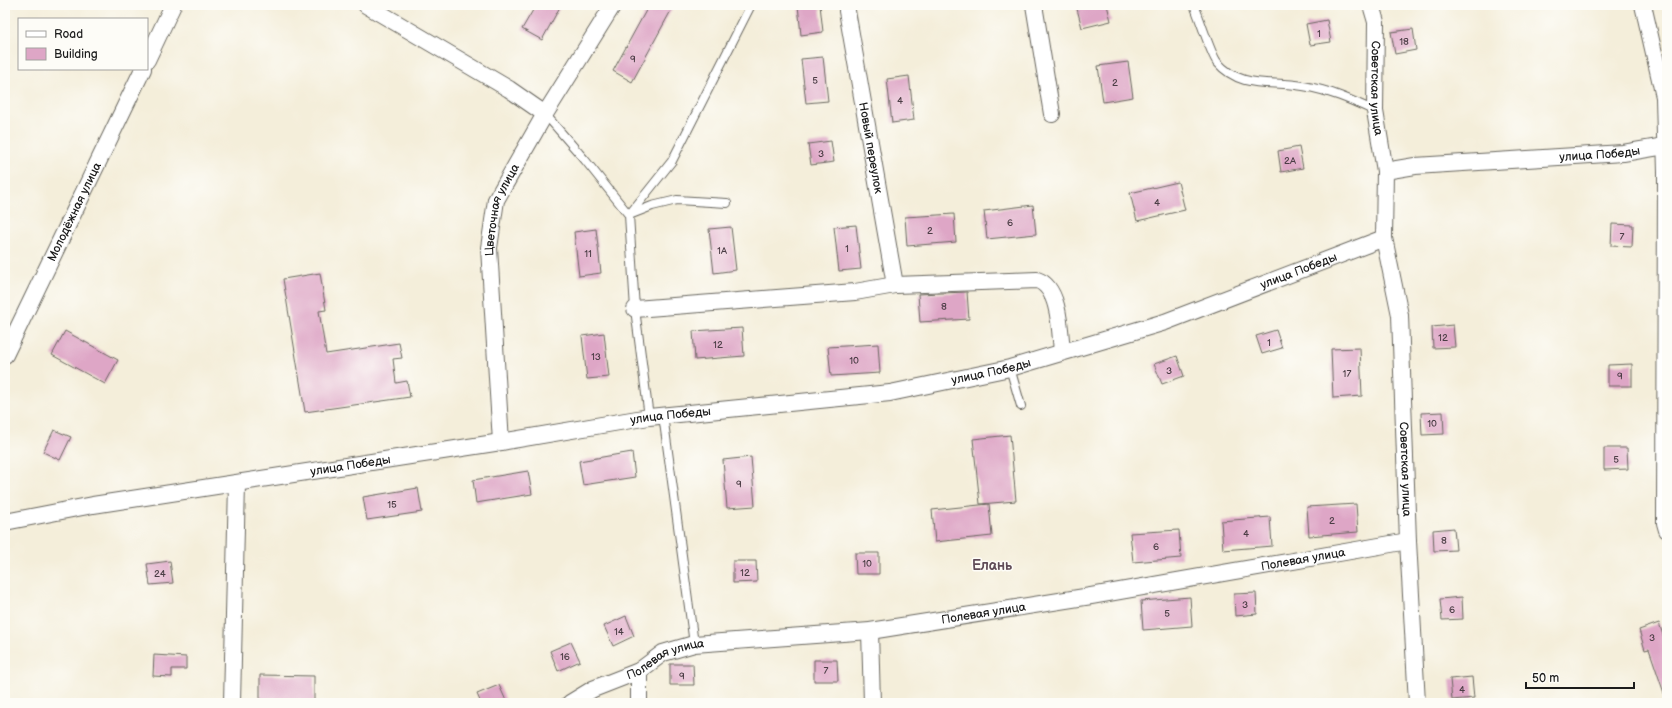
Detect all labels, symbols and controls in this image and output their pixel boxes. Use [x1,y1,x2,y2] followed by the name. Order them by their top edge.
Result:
[18,18,148,70] legend
[54,27,83,42] text: Road
[1317,28,1321,40] house number: 1
[1399,36,1409,48] house number: 18
[1367,41,1386,137] street label: Советская улица
[54,47,98,62] text: Building
[630,53,636,65] house number: 9
[812,75,818,87] house number: 5
[1112,77,1118,89] house number: 2
[897,95,903,107] house number: 4
[855,101,886,195] street label: Новый переулок
[1559,143,1641,165] street label: улица Победы
[818,148,824,160] house number: 3
[1284,155,1297,167] house number: 2А
[44,160,105,264] street label: Молодёжная улица
[482,161,523,256] street label: Цветочная улица
[1154,197,1160,209] house number: 4
[1007,217,1013,229] house number: 6
[927,225,933,237] house number: 2
[1620,231,1625,243] house number: 7
[845,243,849,255] house number: 1
[717,245,728,257] house number: 1А
[584,248,592,260] house number: 11
[1258,250,1339,293] street label: улица Победы
[941,301,947,313] house number: 8
[1438,332,1448,344] house number: 12
[1267,337,1271,349] house number: 1
[713,339,723,351] house number: 12
[591,351,601,363] house number: 13
[849,355,859,367] house number: 10
[950,355,1033,388] street label: улица Победы
[1166,365,1172,377] house number: 3
[1343,368,1351,380] house number: 17
[1617,370,1623,382] house number: 9
[629,404,711,428] street label: улица Победы
[1427,418,1437,430] house number: 10
[1396,422,1414,517] street label: Советская улица
[309,452,392,479] street label: улица Победы
[1613,454,1619,466] house number: 5
[736,478,742,490] house number: 9
[387,499,397,511] house number: 15
[1329,515,1335,527] house number: 2
[1243,528,1249,540] house number: 4
[1441,535,1447,547] house number: 8
[1153,541,1159,553] house number: 6
[1260,545,1346,574] street label: Полевая улица
[972,557,1013,574] district label: Елань
[862,558,872,570] house number: 10
[740,567,750,579] house number: 12
[154,568,166,580] house number: 24
[940,599,1027,628] street label: Полевая улица
[1242,599,1248,611] house number: 3
[1449,604,1455,616] house number: 6
[1164,608,1170,620] house number: 5
[614,626,624,638] house number: 14
[1649,632,1655,644] house number: 3
[624,636,705,683] street label: Полевая улица
[560,651,570,663] house number: 16
[1526,664,1634,690] scale bar
[824,665,829,677] house number: 7
[679,670,685,682] house number: 9
[1532,671,1559,686] text: 50 m
[1459,684,1465,696] house number: 4

